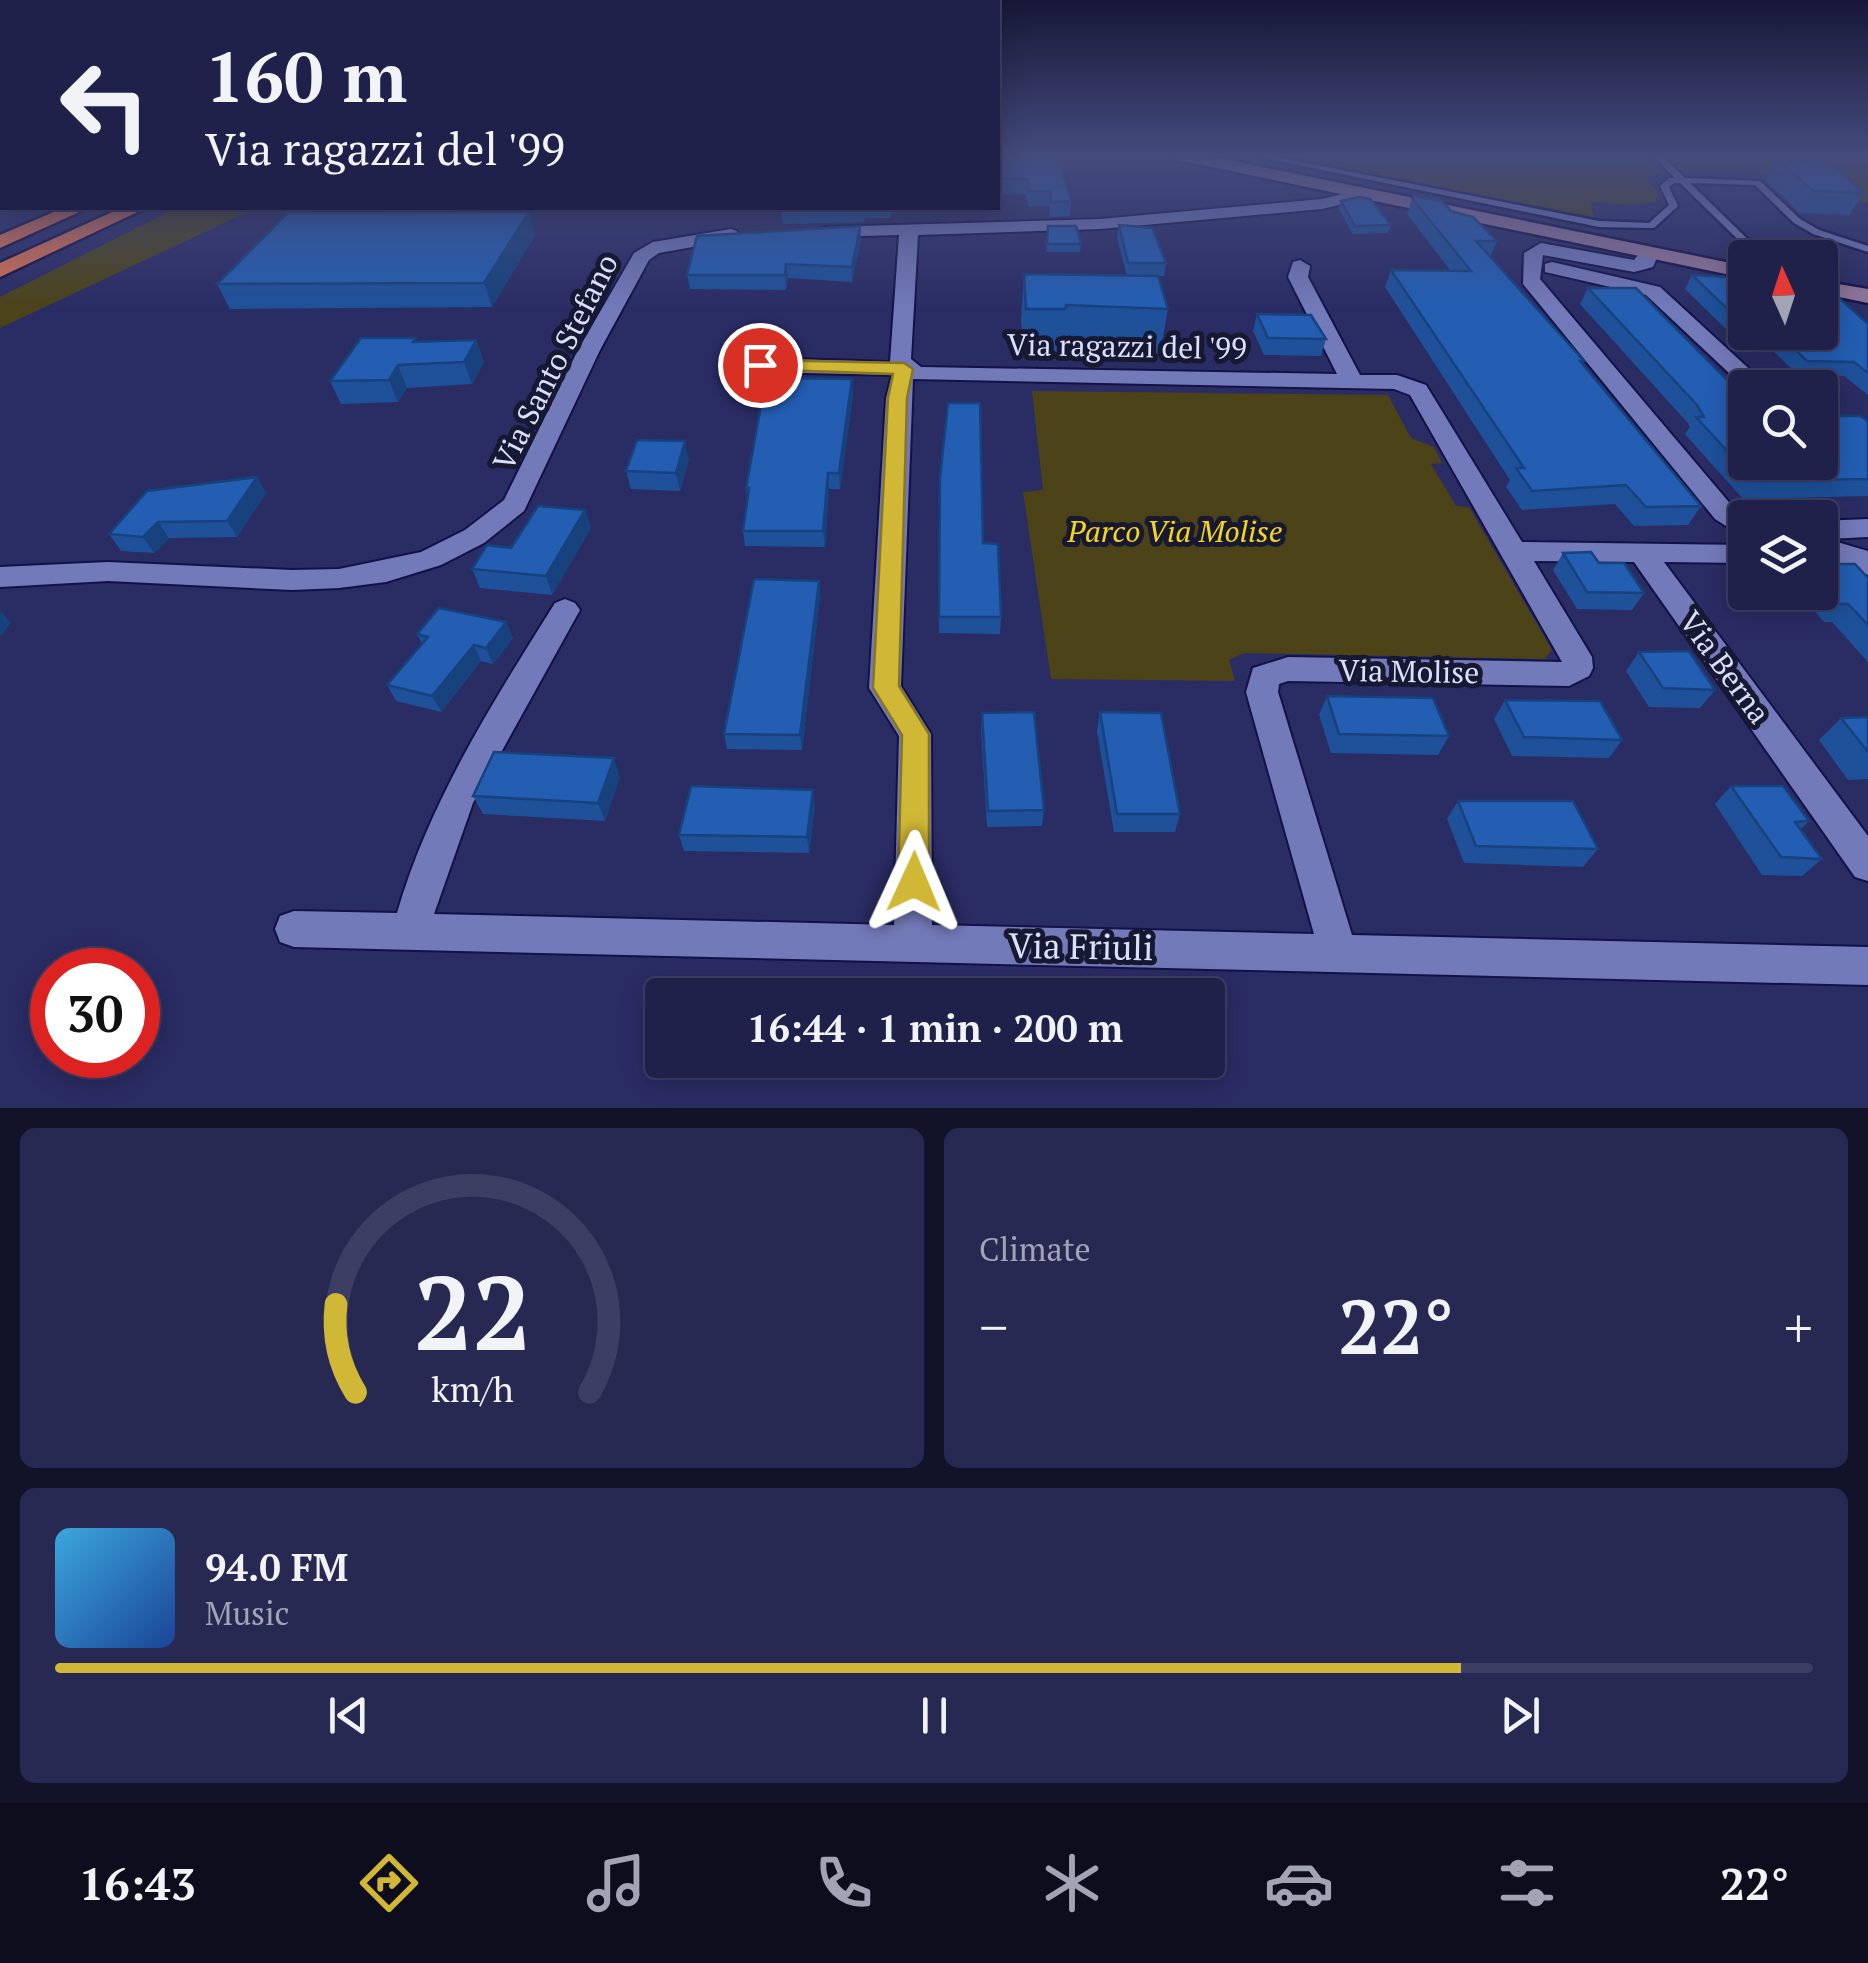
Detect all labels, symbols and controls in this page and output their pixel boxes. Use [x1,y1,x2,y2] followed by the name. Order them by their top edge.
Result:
[205,29,407,122] text: 160 m
[40,40,170,170] icon: left
[205,118,565,178] text: Via ragazzi del '99
[1728,240,1838,350] north arrow
[1728,240,1838,610] map controls
[483,247,627,477] street label: Via Santo Stefano
[718,323,803,408] pin
[1007,324,1247,368] street label: Via ragazzi del '99
[733,338,788,393] icon: arrive
[1728,370,1838,480] button: search
[1728,500,1838,610] button: layers
[1067,511,1283,551] park label: Parco Via Molise
[1671,603,1779,731] street label: Via Berna
[1338,650,1480,692] street label: Via Molise
[862,830,966,934] position arrow
[1008,922,1154,970] street label: Via Friuli
[30,948,160,1078] speed limit sign: 30
[747,1003,1123,1053] text: 16:44 · 1 min · 200 m
[979,1228,1091,1270] text: Climate
[413,1242,531,1380] text: 22
[1338,1276,1454,1375] text: 22°
[979,1290,1008,1363] text: −
[1784,1290,1813,1363] text: +
[431,1365,513,1412] text: km/h
[205,1542,348,1592] text: 94.0 FM
[205,1592,290,1634] text: Music
[321,1688,376,1743] icon: previous
[907,1688,962,1743] icon: pause
[1493,1688,1548,1743] icon: next
[354,1848,424,1918] icon: directions
[581,1848,651,1918] icon: music
[809,1848,879,1918] icon: phone
[1037,1848,1107,1918] icon: climate
[1264,1848,1334,1918] icon: car
[1492,1848,1562,1918] icon: filters
[79,1853,196,1913] text: 16:43
[1720,1853,1789,1913] text: 22°

